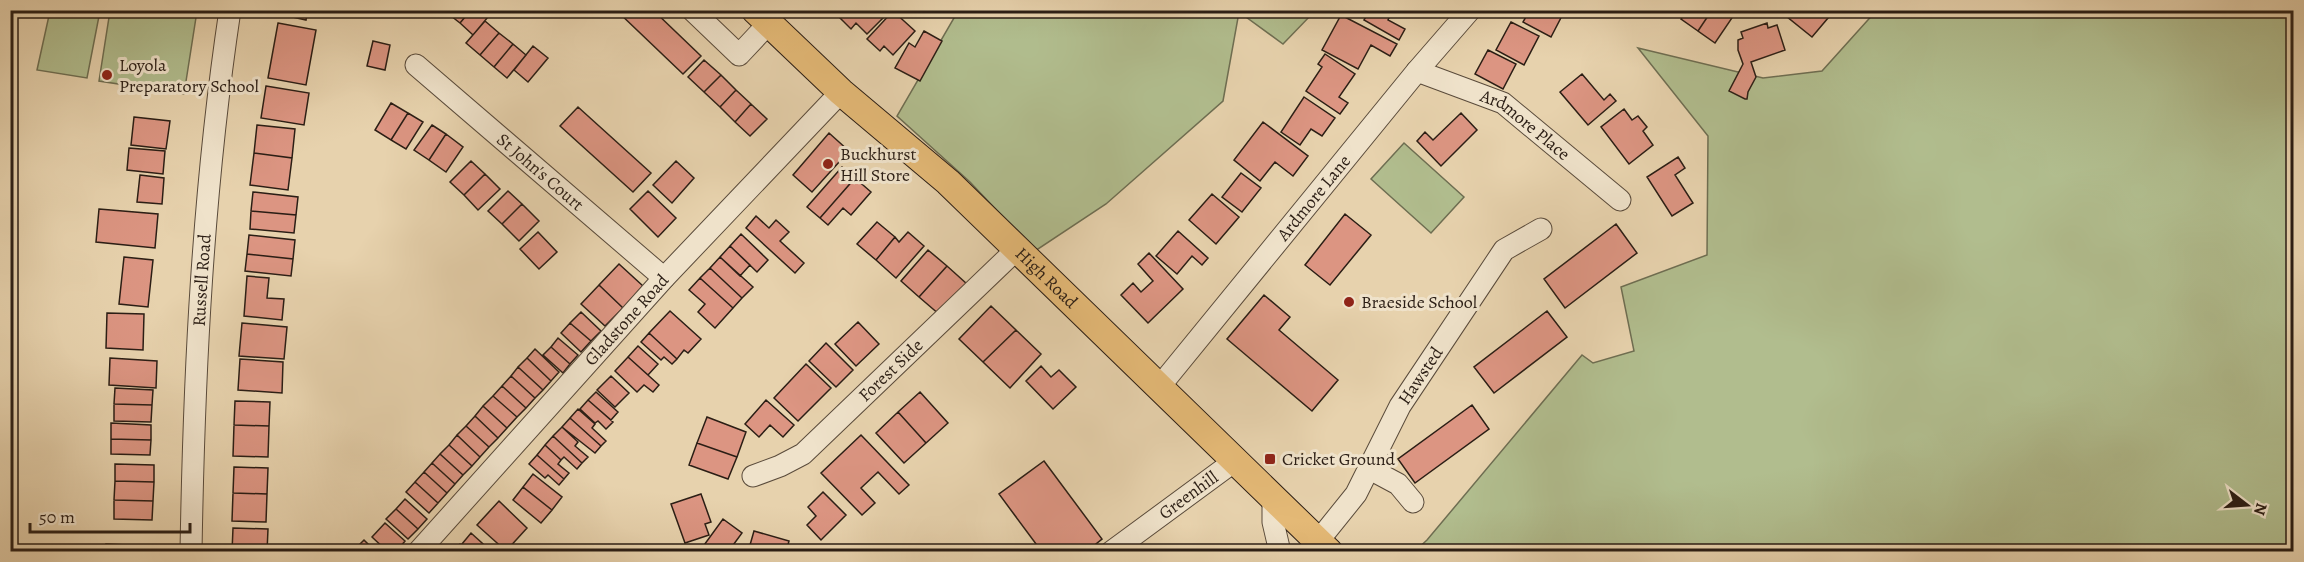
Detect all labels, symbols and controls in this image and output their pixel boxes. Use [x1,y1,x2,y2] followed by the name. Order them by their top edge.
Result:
[119,53,260,98] place label: Loyola Preparatory School
[100,68,114,82] marker: Loyola Preparatory School
[1476,83,1575,166] street label: Ardmore Place
[492,128,589,216] street label: St John's Court
[840,142,917,187] place label: Buckhurst Hill Store
[1271,150,1356,247] street label: Ardmore Lane
[821,157,835,171] marker: Buckhurst Hill Store
[187,233,217,327] street label: Russell Road
[1010,242,1083,314] street label: High Road
[579,269,674,371] street label: Gladstone Road
[1361,290,1478,314] place label: Braeside School
[1342,295,1356,309] marker: Braeside School
[853,333,928,407] street label: Forest Side
[1392,342,1448,409] street label: Hawsted
[1282,447,1396,471] place label: Cricket Ground
[1263,452,1277,466] marker: Cricket Ground
[1154,465,1223,525] street label: Greenhill
[2217,475,2277,535] north arrow
[30,496,190,534] scale bar
[2248,500,2273,518] text: N
[39,505,75,529] text: 50 m

